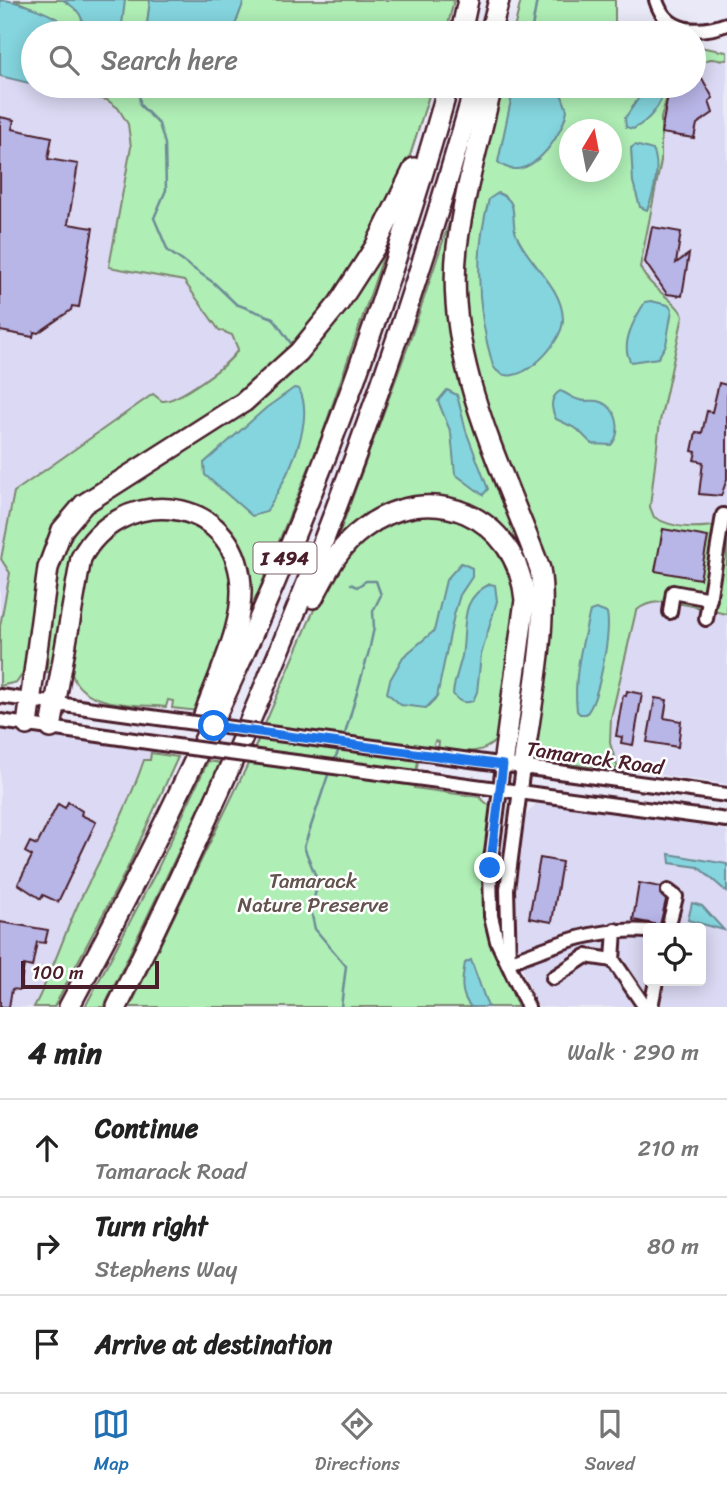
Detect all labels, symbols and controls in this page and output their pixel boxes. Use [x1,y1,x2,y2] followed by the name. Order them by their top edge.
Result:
[21,21,706,98] search box
[101,37,238,83] text: Search here
[45,41,83,79] icon: search
[559,119,622,182] north arrow
[254,542,316,573] road number: I 494
[198,710,229,741] route start
[524,730,668,787] street label: Tamarack Road
[474,852,505,883] route end
[238,862,388,924] park label: Tamarack Nature Preserve
[643,923,706,986] map controls
[643,923,706,986] button: locate
[32,956,84,989] text: 100 m
[21,958,159,990] scale bar
[28,1026,102,1080] text: 4 min
[567,1032,699,1073] text: Walk · 290 m
[95,1105,198,1151] text: Continue
[638,1128,699,1169] text: 210 m
[28,1129,66,1167] icon: ahead
[95,1151,246,1192] text: Tamarack Road
[95,1203,208,1249] text: Turn right
[647,1226,699,1267] text: 80 m
[28,1227,66,1265] icon: right
[95,1249,237,1290] text: Stephens Way
[95,1321,332,1367] text: Arrive at destination
[28,1325,66,1363] icon: arrive
[92,1405,130,1480] tab: Map
[315,1405,400,1480] tab: Directions
[585,1405,635,1480] tab: Saved

